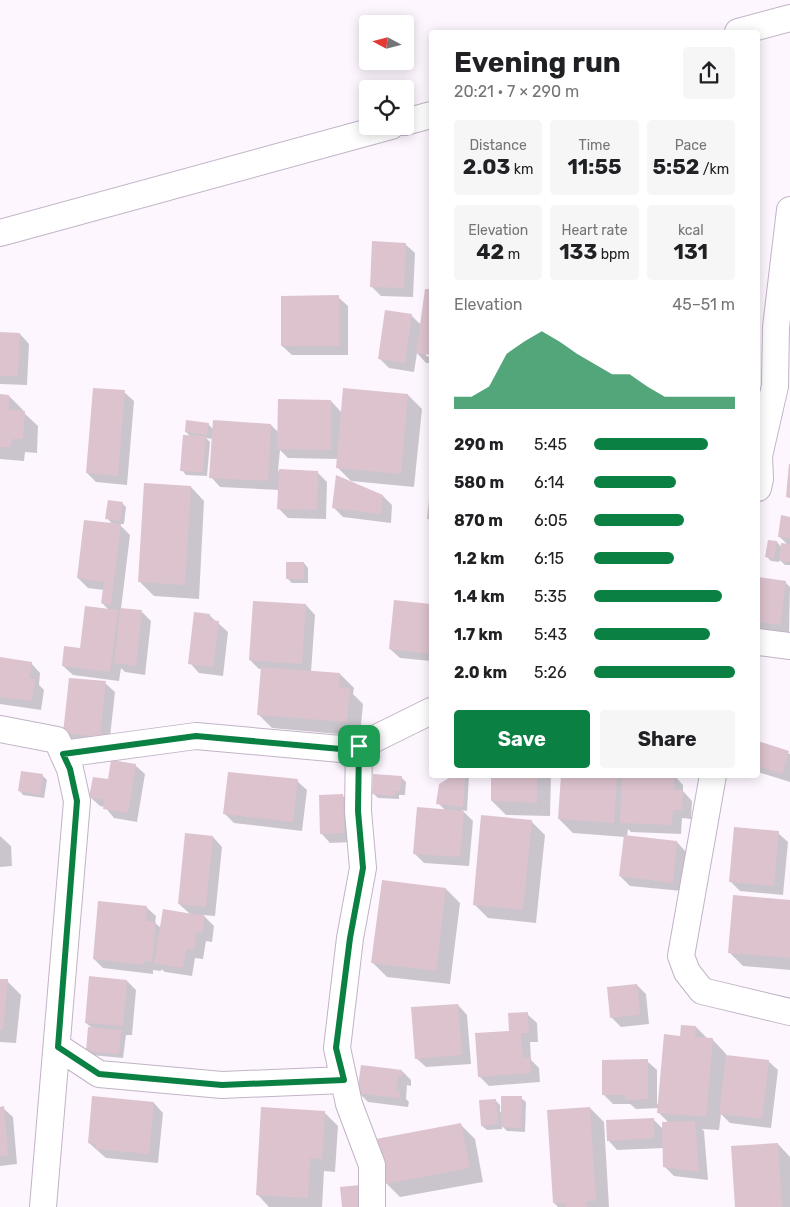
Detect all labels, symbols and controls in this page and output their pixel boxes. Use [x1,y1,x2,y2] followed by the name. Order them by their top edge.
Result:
[359,15,414,70] north arrow
[359,15,414,135] map controls
[454,46,621,79] text: Evening run
[683,47,735,99] button: share
[359,80,414,135] button: locate
[454,82,579,101] text: 20:21 · 7 × 290 m
[469,137,527,154] text: Distance
[579,137,610,154] text: Time
[675,137,707,154] text: Pace
[463,154,510,179] text: 2.03
[567,154,622,179] text: 11:55
[652,154,699,179] text: 5:52
[510,161,534,178] text: km
[699,161,729,178] text: /km
[468,222,528,239] text: Elevation
[562,222,627,239] text: Heart rate
[678,222,704,239] text: kcal
[476,239,504,264] text: 42
[559,239,597,264] text: 133
[674,239,708,264] text: 131
[504,246,520,263] text: m
[597,246,630,263] text: bpm
[454,295,523,314] text: Elevation
[672,295,735,314] text: 45–51 m
[454,435,504,454] text: 290 m
[534,435,567,454] text: 5:45
[454,473,504,492] text: 580 m
[534,473,565,492] text: 6:14
[454,511,503,530] text: 870 m
[534,511,567,530] text: 6:05
[454,549,504,568] text: 1.2 km
[534,549,564,568] text: 6:15
[454,587,505,606] text: 1.4 km
[534,587,567,606] text: 5:35
[454,625,503,644] text: 1.7 km
[534,625,567,644] text: 5:43
[454,663,507,682] text: 2.0 km
[534,663,567,682] text: 5:26
[454,710,590,768] button: Save
[600,710,735,768] button: Share
[338,725,380,767] pin
[345,732,373,760] icon: arrive

